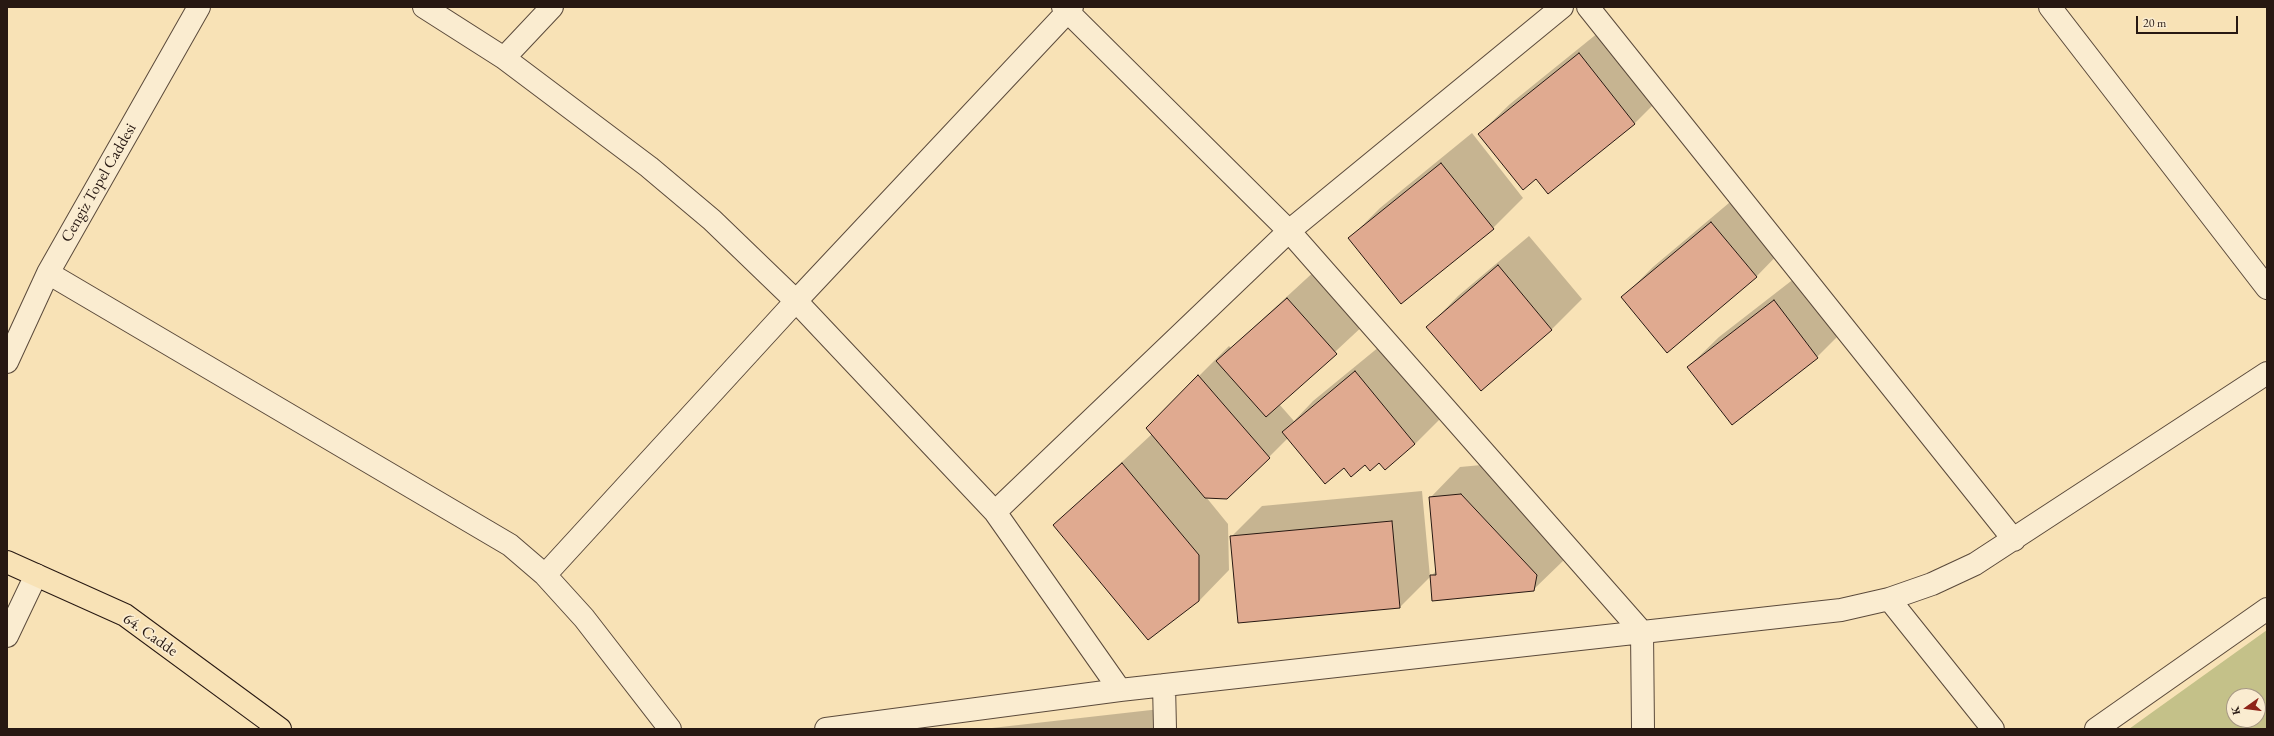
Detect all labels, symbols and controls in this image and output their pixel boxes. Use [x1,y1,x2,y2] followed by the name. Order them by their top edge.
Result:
[2138,8,2240,34] scale bar
[2143,15,2166,31] text: 20 m
[57,120,141,246] street label: Cengiz Topel Caddesi
[119,609,181,661] street label: 64. Cadde
[2226,688,2266,728] north arrow
[2228,705,2243,716] text: K

